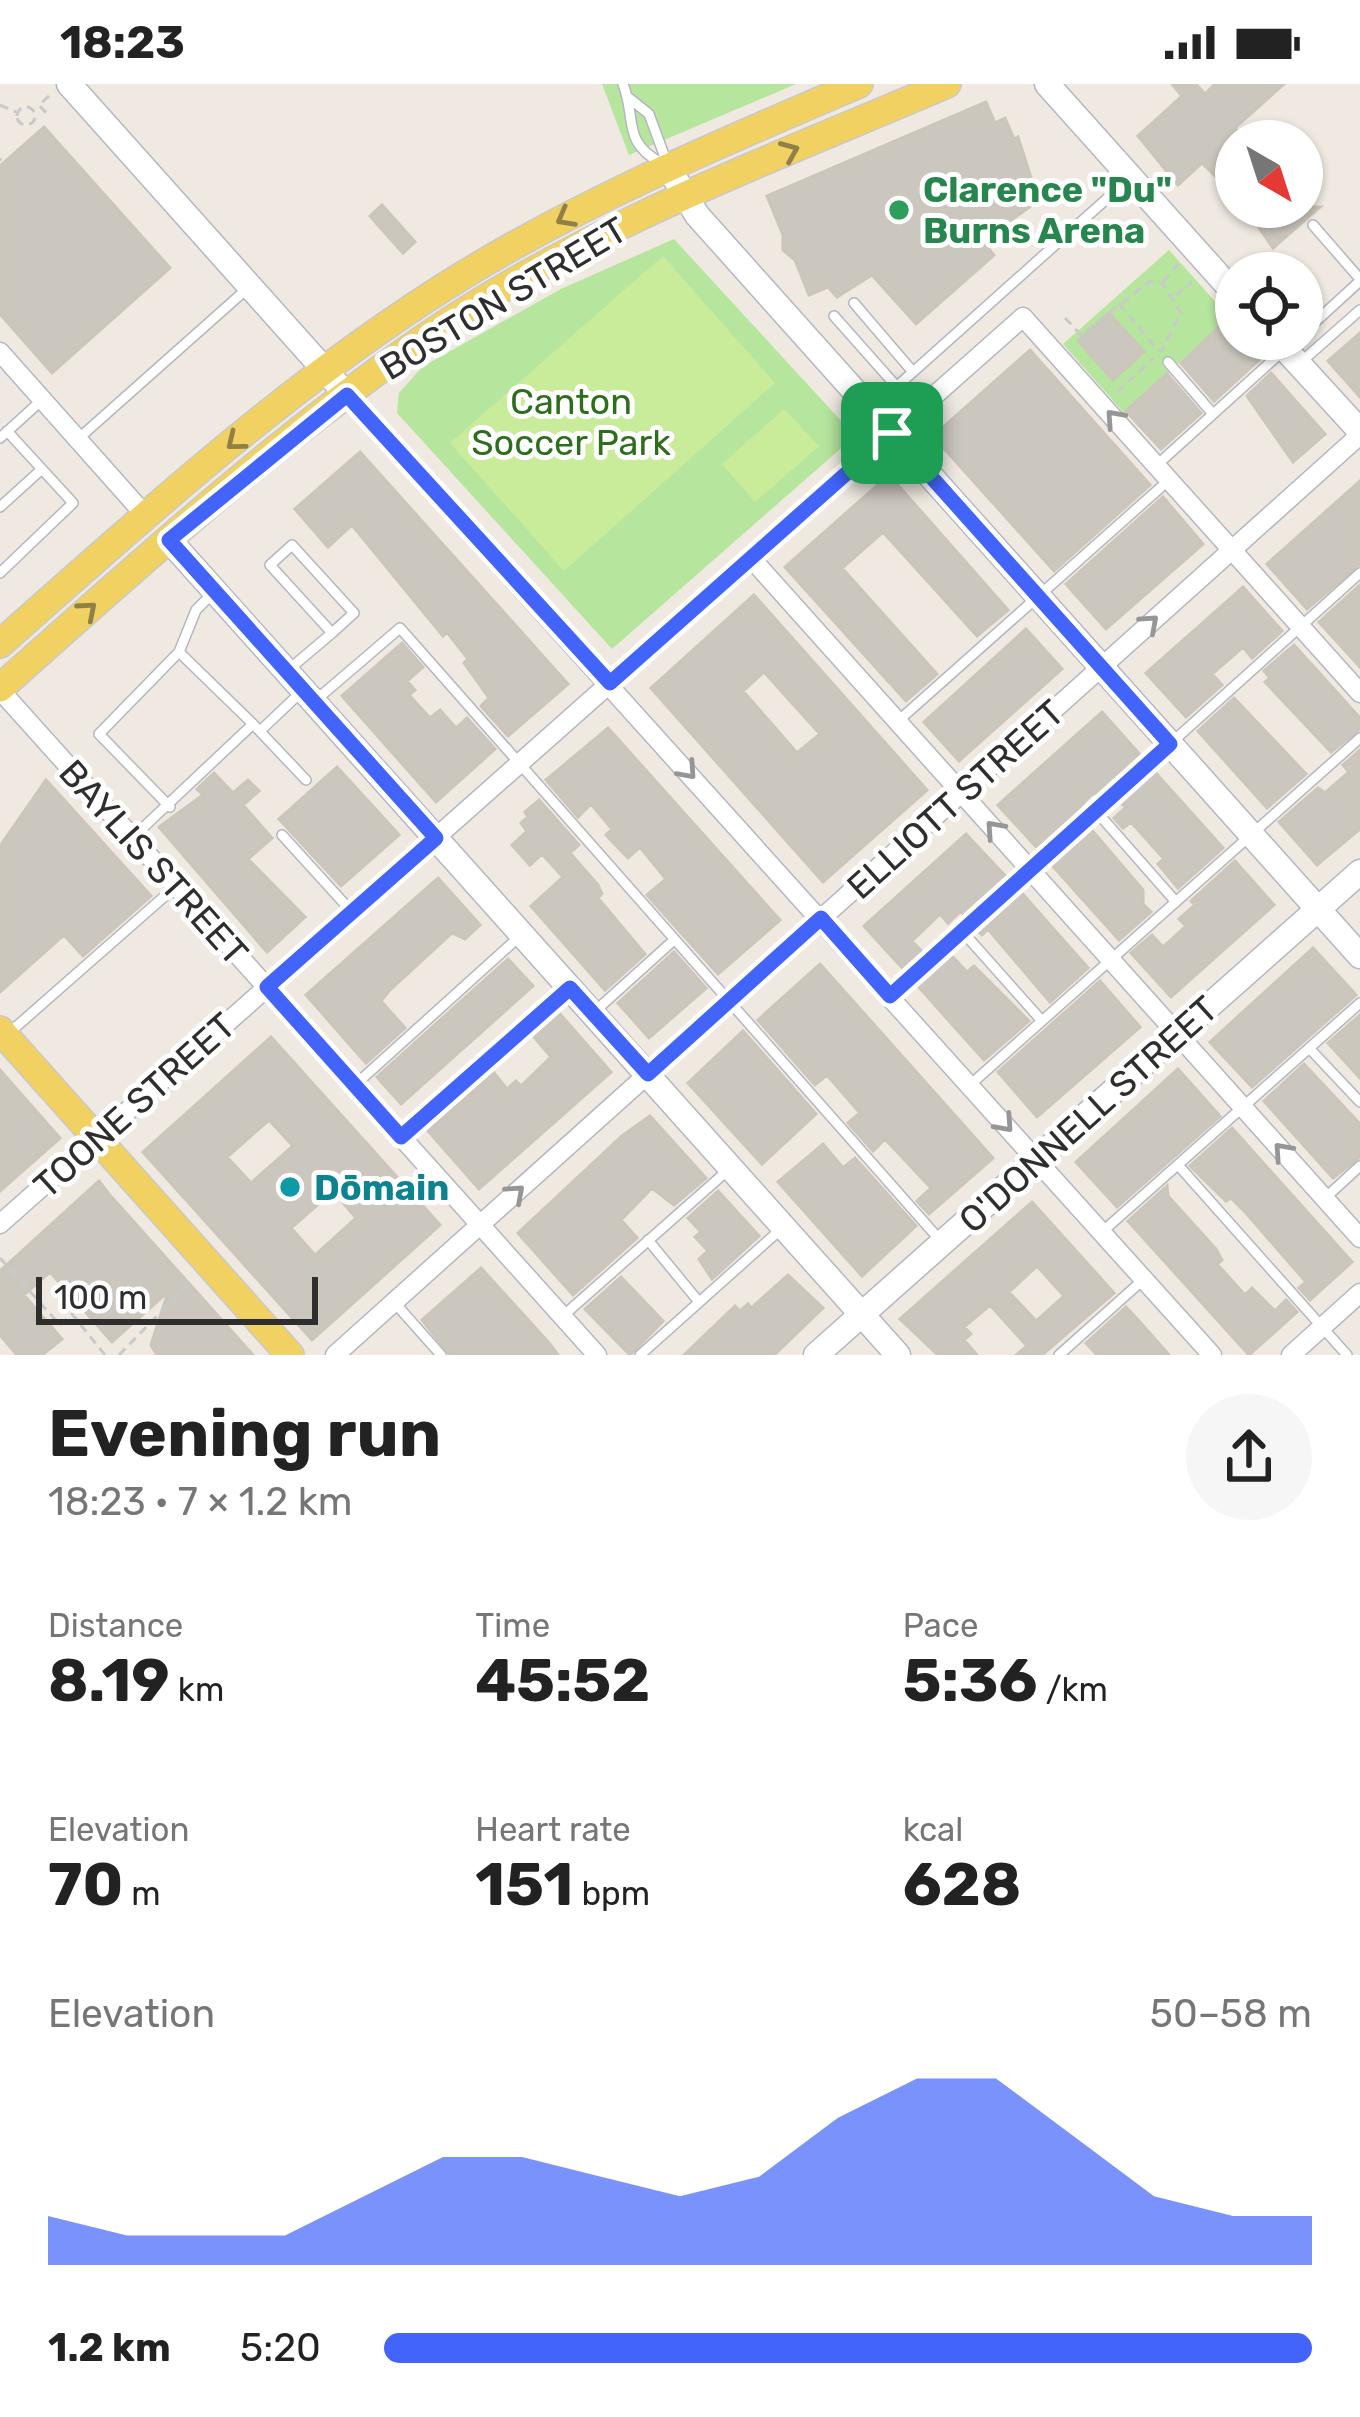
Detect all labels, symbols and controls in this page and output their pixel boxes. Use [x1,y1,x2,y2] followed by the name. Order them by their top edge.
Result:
[60,16,185,69] text: 18:23
[1215,120,1323,228] north arrow
[1215,120,1323,360] map controls
[779,141,800,165] one-way arrow
[923,168,1172,252] place label: Clarence "Du" Burns Arena
[886,197,912,223] marker: Clarence "Du" Burns Arena
[556,204,577,227] one-way arrow
[372,208,634,389] street label: BOSTON STREET
[1215,252,1323,360] button: locate
[471,380,671,464] park label: Canton Soccer Park
[841,382,943,484] pin
[859,400,925,466] icon: arrive
[1107,411,1128,432] one-way arrow
[226,428,248,449] one-way arrow
[74,603,96,625] one-way arrow
[1136,616,1157,637] one-way arrow
[838,691,1073,908] street label: ELLIOTT STREET
[50,751,257,974] street label: BAYLIS STREET
[674,757,695,778] one-way arrow
[987,822,1008,843] one-way arrow
[950,987,1226,1242] street label: O'DONNELL STREET
[25,1004,244,1207] street label: TOONE STREET
[991,1110,1012,1131] one-way arrow
[1275,1144,1296,1165] one-way arrow
[314,1166,449,1209] place label: Dōmain
[277,1174,303,1200] marker: Dōmain
[502,1186,523,1207] one-way arrow
[36,1271,318,1324] scale bar
[54,1278,147,1317] text: 100 m
[48,1394,441,1473] text: Evening run
[1186,1394,1312,1520] button: share
[48,1479,352,1525] text: 18:23 · 7 × 1.2 km
[48,1606,183,1645] text: Distance
[475,1606,550,1645] text: Time
[903,1606,978,1645] text: Pace
[48,1645,170,1716] text: 8.19
[475,1645,650,1716] text: 45:52
[903,1645,1038,1716] text: 5:36
[170,1670,224,1709] text: km
[1038,1670,1108,1709] text: /km
[48,1810,189,1849] text: Elevation
[475,1810,631,1849] text: Heart rate
[903,1810,963,1849] text: kcal
[48,1849,123,1920] text: 70
[475,1849,573,1920] text: 151
[903,1849,1021,1920] text: 628
[123,1874,161,1913] text: m
[573,1874,650,1913] text: bpm
[48,1991,215,2037] text: Elevation
[1150,1991,1312,2037] text: 50–58 m
[48,2325,171,2371] text: 1.2 km
[240,2325,321,2371] text: 5:20

